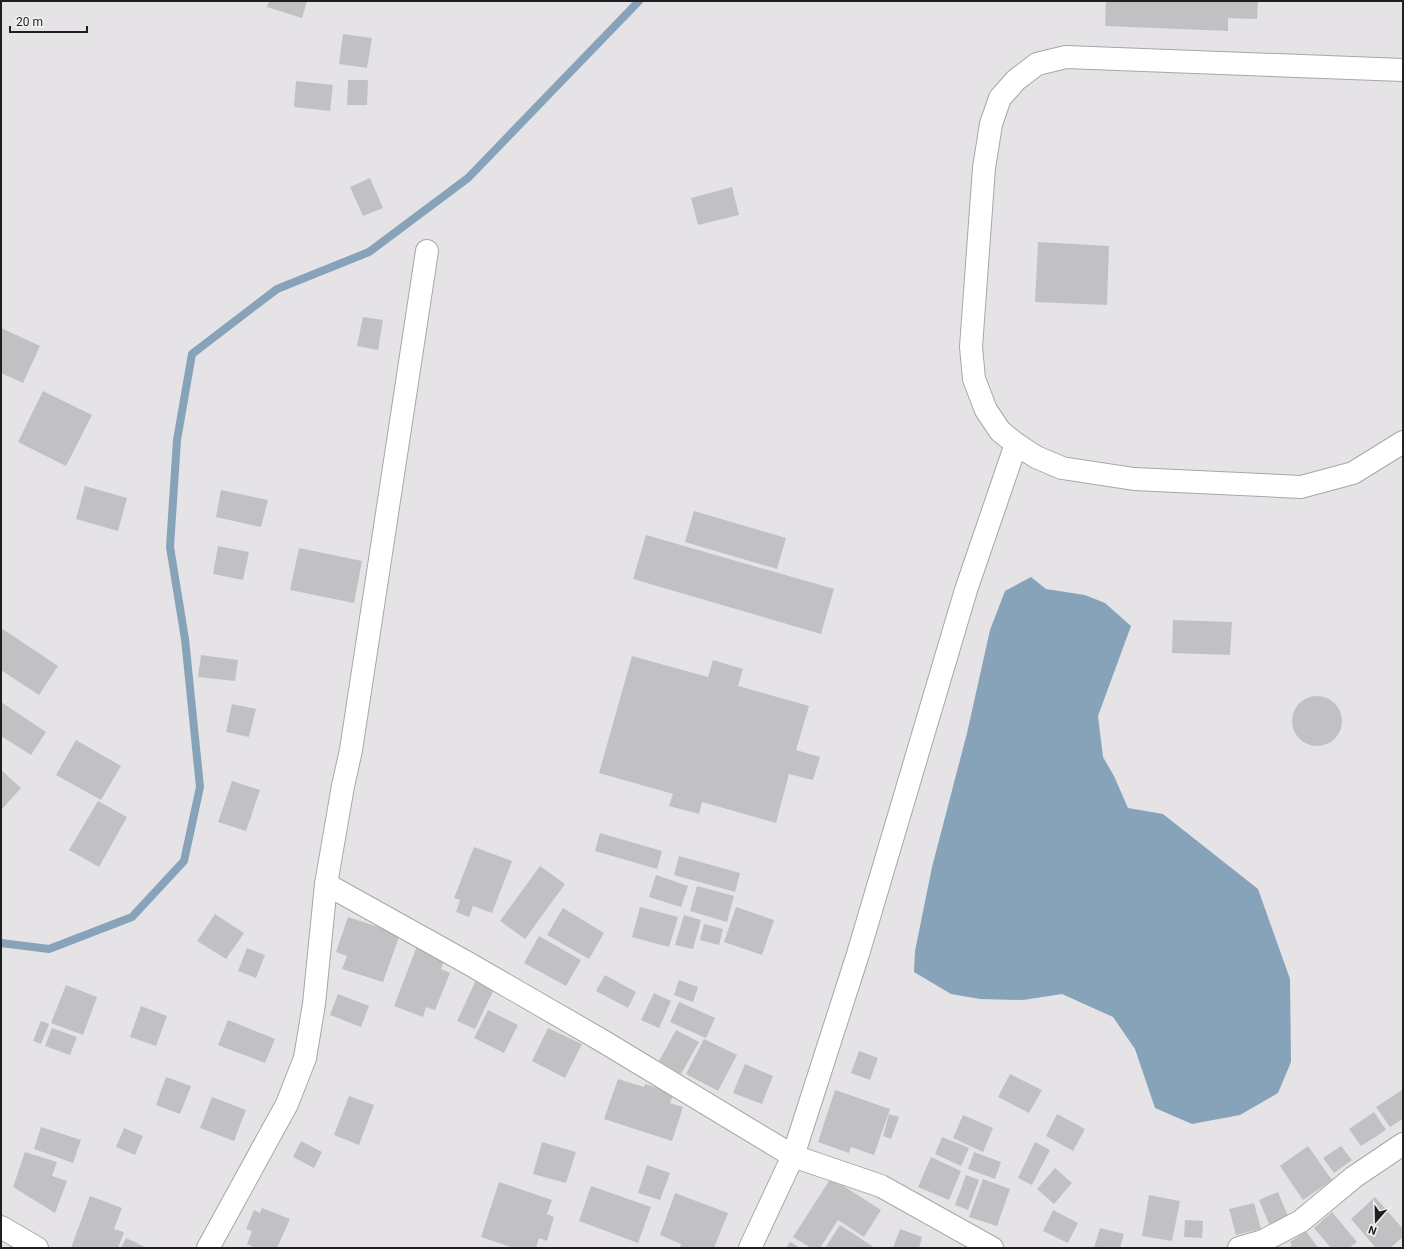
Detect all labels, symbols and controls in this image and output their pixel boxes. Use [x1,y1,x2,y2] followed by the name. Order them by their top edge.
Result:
[10,8,87,34] scale bar
[16,15,43,29] text: 20 m
[1356,1201,1396,1241] north arrow
[1367,1222,1379,1237] text: N

